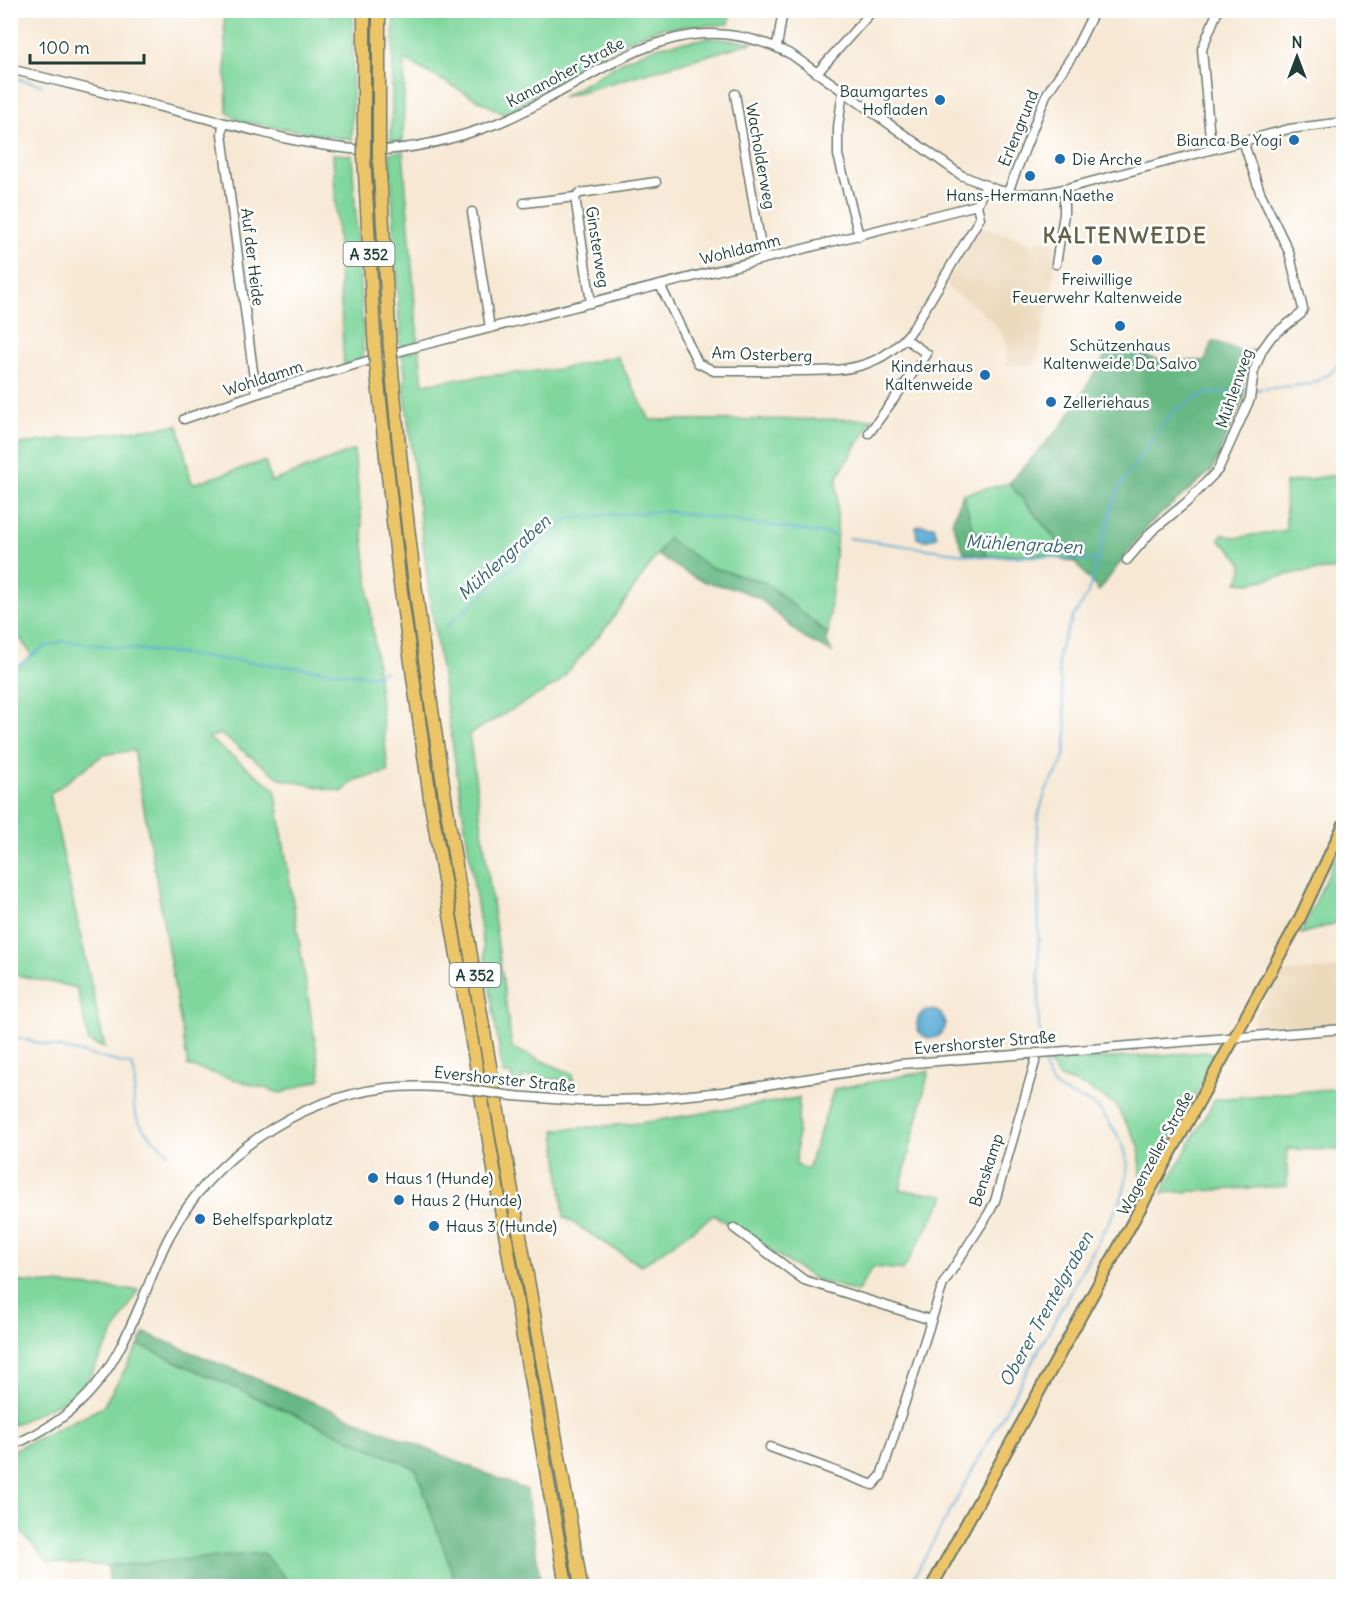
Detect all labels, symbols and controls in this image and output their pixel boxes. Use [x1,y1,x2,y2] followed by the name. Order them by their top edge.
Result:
[30,27,144,65] scale bar
[1267,27,1327,87] north arrow
[1291,32,1303,52] text: N
[503,33,627,111] street label: Kananoher Straße
[39,36,90,59] text: 100 m
[839,81,928,119] place label: Baumgartes Hofladen
[994,87,1042,169] street label: Erlengrund
[933,93,947,107] marker: Baumgartes Hofladen
[742,101,780,211] street label: Wacholderweg
[1176,130,1282,150] place label: Bianca Be Yogi
[1287,133,1301,147] marker: Bianca Be Yogi
[1072,149,1142,169] place label: Die Arche
[1053,152,1067,166] marker: Die Arche
[1023,169,1037,183] marker: Hans-Hermann Naethe
[946,185,1114,205] place label: Hans-Hermann Naethe
[582,205,614,289] street label: Ginsterweg
[237,207,269,307] street label: Auf der Heide
[1043,221,1207,249] district label: KALTENWEIDE
[698,229,782,269] street label: Wohldamm
[344,242,394,266] road number: A 352
[1090,253,1104,267] marker: Freiwillige Feuerwehr Kaltenweide
[1012,269,1182,307] place label: Freiwillige Feuerwehr Kaltenweide
[1113,319,1127,333] marker: Schützenhaus Kaltenweide Da Salvo
[1043,335,1197,373] place label: Schützenhaus Kaltenweide Da Salvo
[711,342,813,366] street label: Am Osterberg
[1211,346,1257,430] street label: Mühlenweg
[221,356,305,400] street label: Wohldamm
[885,356,973,394] place label: Kinderhaus Kaltenweide
[978,368,992,382] marker: Kinderhaus Kaltenweide
[1063,392,1150,412] place label: Zelleriehaus
[1044,395,1058,409] marker: Zelleriehaus
[453,509,556,605] water label: Mühlengraben
[965,529,1084,559] water label: Mühlengraben
[450,963,500,987] road number: A 352
[913,1026,1057,1058] street label: Evershorster Straße
[433,1062,577,1096] street label: Evershorster Straße
[1113,1087,1197,1219] street label: Wagenzeller Straße
[965,1131,1007,1209] street label: Benskamp
[385,1168,493,1188] place label: Haus 1 (Hunde)
[366,1171,380,1185] marker: Haus 1 (Hunde)
[411,1190,522,1210] place label: Haus 2 (Hunde)
[392,1193,406,1207] marker: Haus 2 (Hunde)
[212,1209,333,1229] place label: Behelfsparkplatz
[193,1212,207,1226] marker: Behelfsparkplatz
[446,1216,557,1236] place label: Haus 3 (Hunde)
[427,1219,441,1233] marker: Haus 3 (Hunde)
[994,1227,1098,1391] water label: Oberer Trentelgraben

